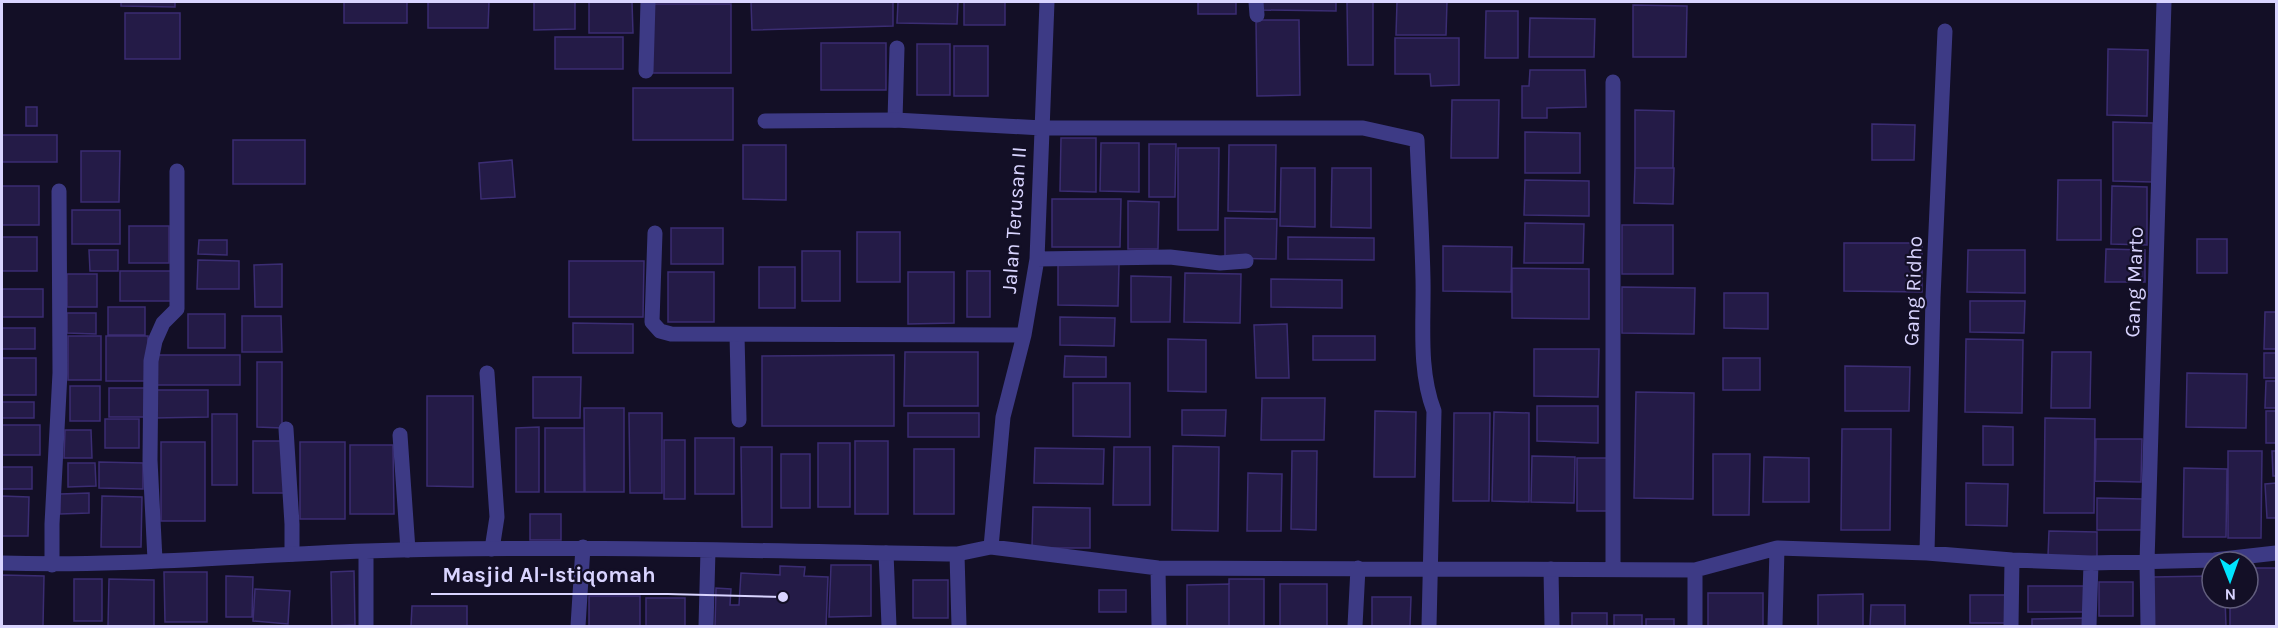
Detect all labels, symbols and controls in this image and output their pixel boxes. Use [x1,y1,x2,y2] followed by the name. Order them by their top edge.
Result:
[997,146,1031,294] street label: Jalan Terusan II
[2120,226,2148,338] street label: Gang Marto
[1899,235,1927,347] street label: Gang Ridho
[2200,550,2260,610] north arrow
[431,554,668,594] callout: Masjid Al-Istiqomah
[442,562,656,588] text: Masjid Al-Istiqomah
[2224,585,2236,604] text: N

